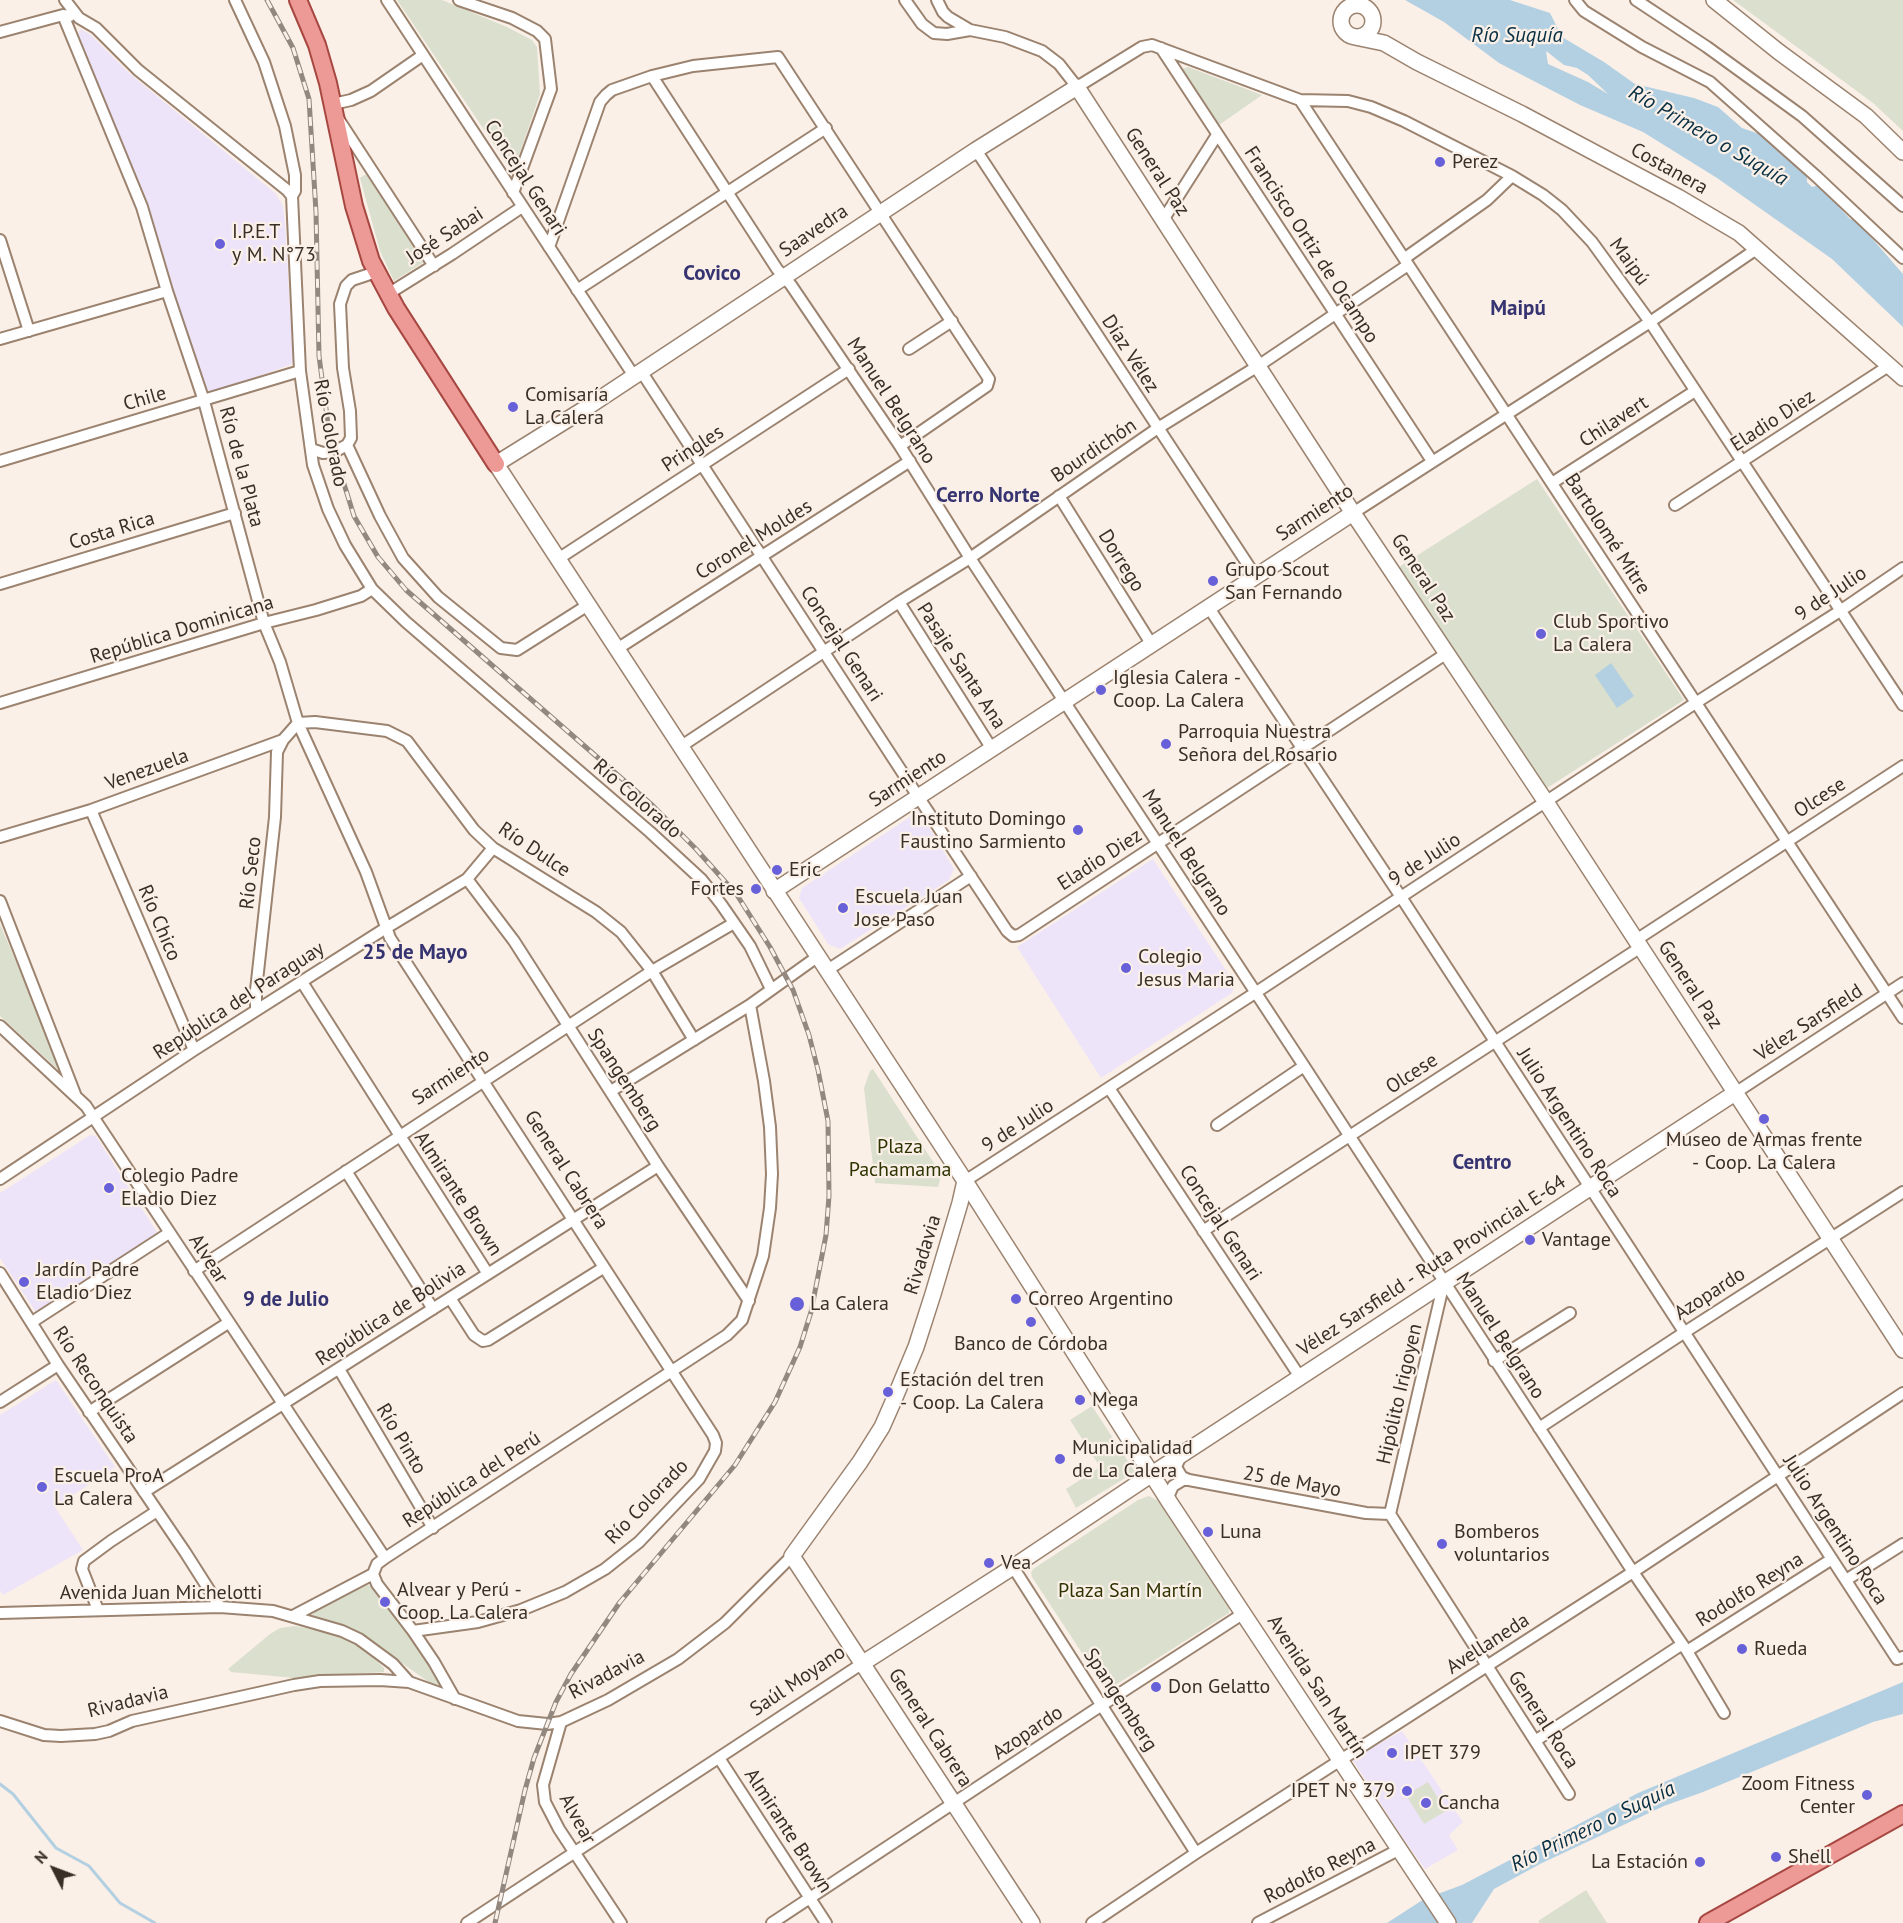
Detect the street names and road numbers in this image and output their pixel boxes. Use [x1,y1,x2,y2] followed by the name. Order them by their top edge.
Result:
[479,116,571,240] street label: Concejal Genari
[1120,123,1194,221] street label: General Paz
[1626,138,1712,200] street label: Costanera
[1238,142,1384,348] street label: Francisco Ortiz de Ocampo
[775,199,853,263] street label: Saavedra
[402,202,488,270] street label: José Sabai
[1604,234,1654,290] street label: Maipú
[1096,311,1164,397] street label: Díaz Vélez
[841,333,941,469] street label: Manuel Belgrano
[308,377,352,489] street label: Río Colorado
[121,381,169,417] street label: Chile
[1726,385,1820,457] street label: Eladio Diez
[1575,391,1653,453] street label: Chilavert
[213,404,269,530] street label: Río de la Plata
[1047,414,1141,488] street label: Bourdichón
[658,420,728,478] street label: Pringles
[1559,469,1655,599] street label: Bartolomé Mitre
[1272,479,1358,547] street label: Sarmiento
[691,495,817,585] street label: Coronel Moldes
[66,507,158,555] street label: Costa Rica
[1093,525,1149,597] street label: Dorrego
[1386,529,1460,627] street label: General Paz
[1791,561,1871,627] street label: 9 de Julio
[795,582,887,706] street label: Concejal Genari
[87,591,277,669] street label: República Dominicana
[911,598,1011,734] street label: Pasaje Santa Ana
[102,744,192,796] street label: Venezuela
[865,745,951,813] street label: Sarmiento
[588,754,686,844] street label: Río Colorado
[1790,772,1850,824] street label: Olcese
[1136,785,1236,921] street label: Manuel Belgrano
[493,817,575,883] street label: Río Dulce
[1053,824,1147,896] street label: Eladio Diez
[1384,828,1466,892] street label: 9 de Julio
[235,835,267,911] street label: Río Seco
[132,881,186,965] street label: Río Chico
[1653,936,1727,1034] street label: General Paz
[149,937,329,1065] street label: República del Paraguay
[1751,979,1867,1067] street label: Vélez Sarsfield
[582,1024,666,1136] street label: Spangemberg
[408,1043,494,1111] street label: Sarmiento
[1512,1044,1626,1202] street label: Julio Argentino Roca
[1382,1048,1442,1100] street label: Olcese
[977,1094,1059,1158] street label: 9 de Julio
[519,1106,613,1234] street label: General Cabrera
[409,1127,507,1261] street label: Almirante Brown
[1174,1161,1266,1285] street label: Concejal Genari
[1293,1170,1571,1362] street label: Vélez Sarsfield - Ruta Provincial E-64
[899,1212,947,1298] street label: Rivadavia
[183,1230,233,1288] street label: Alvear
[312,1257,470,1371] street label: República de Bolivia
[1670,1262,1750,1326] street label: Azopardo
[1450,1268,1550,1404] street label: Manuel Belgrano
[1372,1321,1428,1467] street label: Hipólito Irigoyen
[47,1322,143,1448] street label: Río Reconquista
[371,1399,431,1479] street label: Río Pinto
[399,1427,545,1533] street label: República del Perú
[1778,1451,1892,1609] street label: Julio Argentino Roca
[600,1454,694,1550] street label: Río Colorado
[1241,1462,1343,1502] street label: 25 de Mayo
[1692,1547,1808,1633] street label: Rodolfo Reyna
[60,1581,262,1605] street label: Avenida Juan Michelotti
[1442,1608,1534,1680] street label: Avellaneda
[1262,1611,1372,1763] street label: Avenida San Martín
[746,1640,850,1722] street label: Saúl Moyano
[1078,1644,1162,1756] street label: Spangemberg
[565,1645,649,1705] street label: Rivadavia
[883,1664,977,1792] street label: General Cabrera
[1502,1666,1584,1774] street label: General Roca
[85,1680,171,1724] street label: Rivadavia
[988,1701,1068,1765] street label: Azopardo
[739,1764,837,1898] street label: Almirante Brown
[553,1790,601,1848] street label: Alvear
[1260,1833,1380,1909] street label: Rodolfo Reyna

